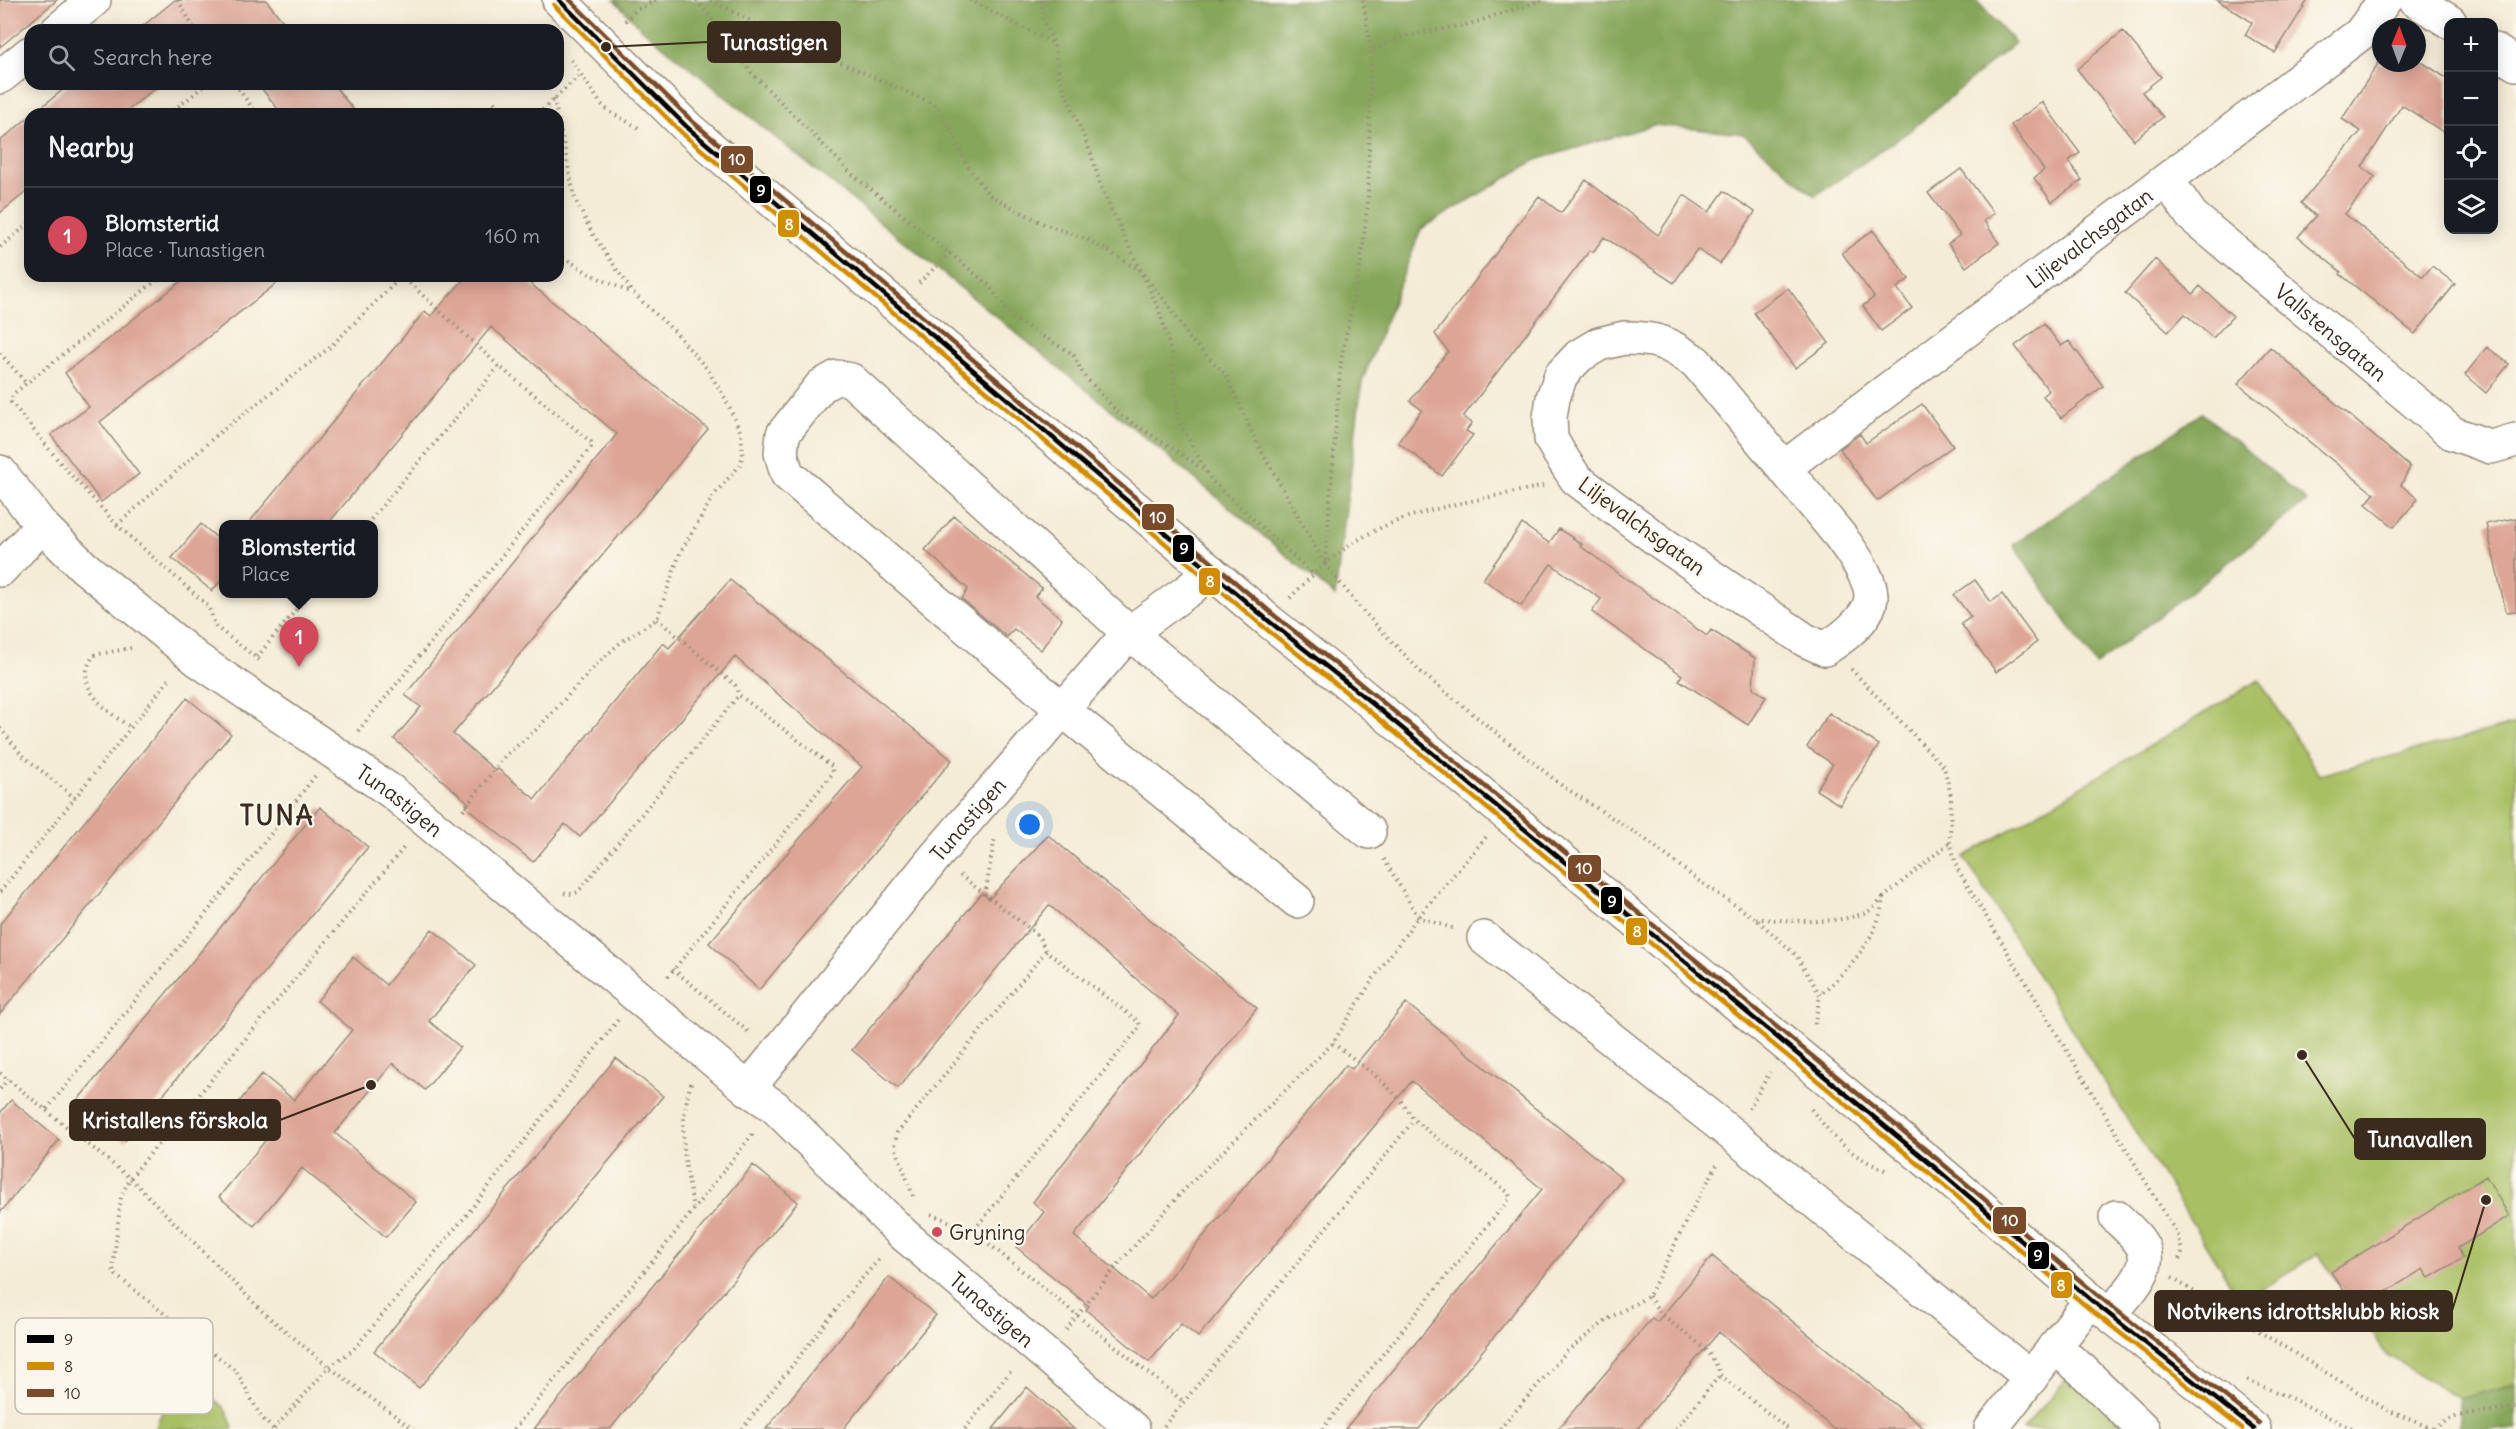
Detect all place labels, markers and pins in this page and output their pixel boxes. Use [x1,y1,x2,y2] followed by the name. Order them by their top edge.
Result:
[708,22,840,62] callout: Tunastigen
[280,618,318,667] pin: 1
[70,1100,280,1140] callout: Kristallens förskola
[2355,1119,2485,1159] callout: Tunavallen
[949,1219,1025,1246] place label: Gryning
[930,1225,944,1239] marker: Gryning
[2155,1291,2452,1331] callout: Notvikens idrottsklubb kiosk

